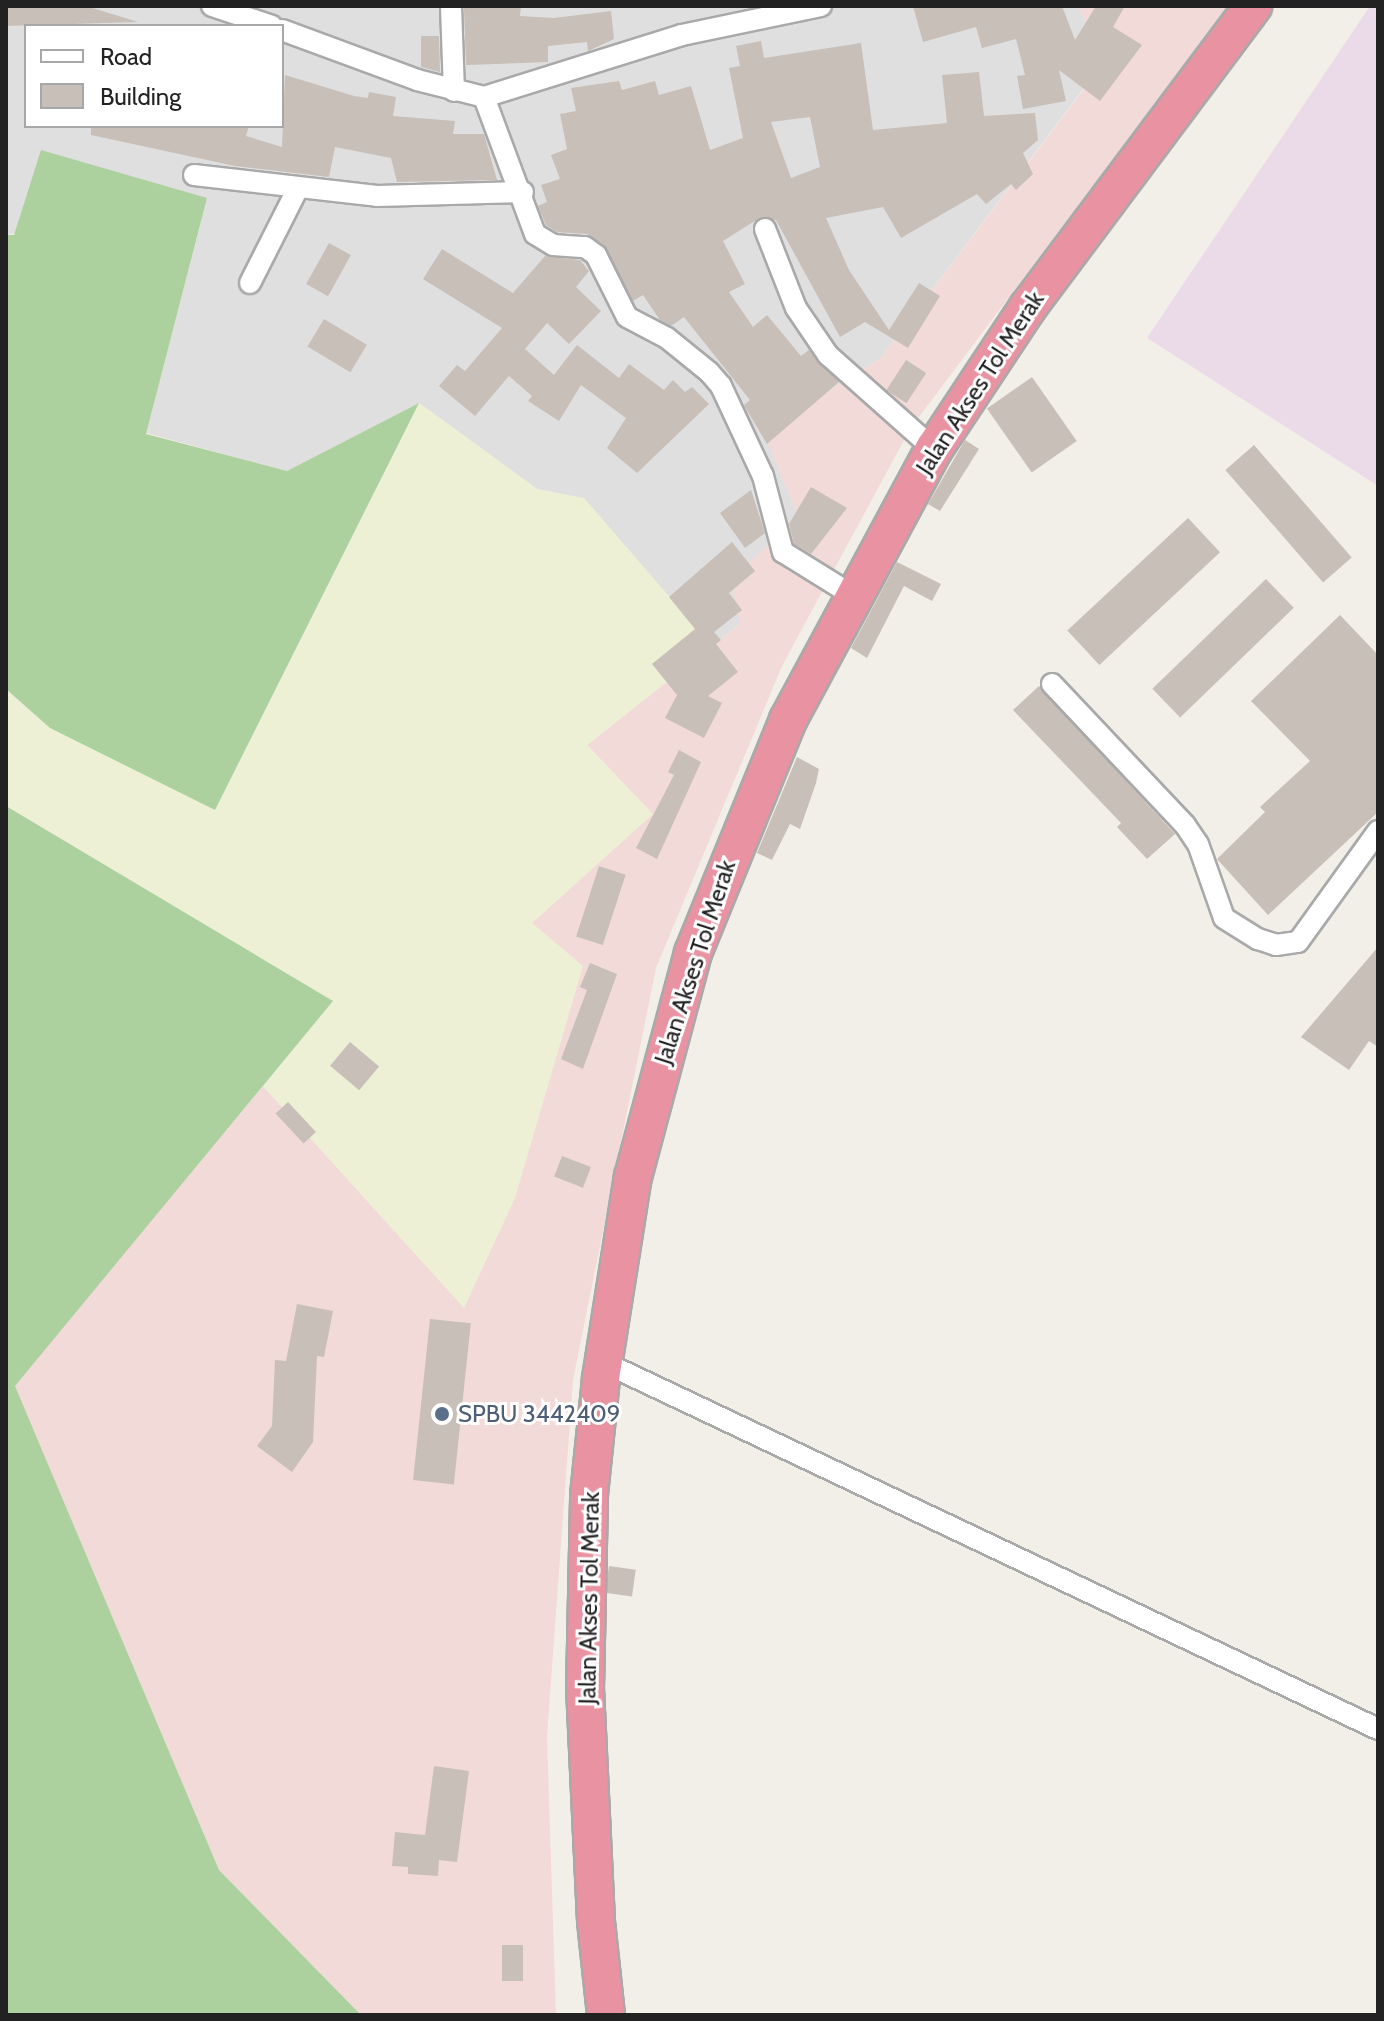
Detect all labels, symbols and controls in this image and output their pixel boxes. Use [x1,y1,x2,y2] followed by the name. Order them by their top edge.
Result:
[24,24,284,128] legend
[100,42,152,71] text: Road
[100,82,181,111] text: Building
[910,286,1050,480] street label: Jalan Akses Tol Merak
[648,856,742,1068] street label: Jalan Akses Tol Merak
[458,1400,620,1428] place label: SPBU 3442409
[433,1405,451,1423] marker: SPBU 3442409
[573,1491,605,1705] street label: Jalan Akses Tol Merak

